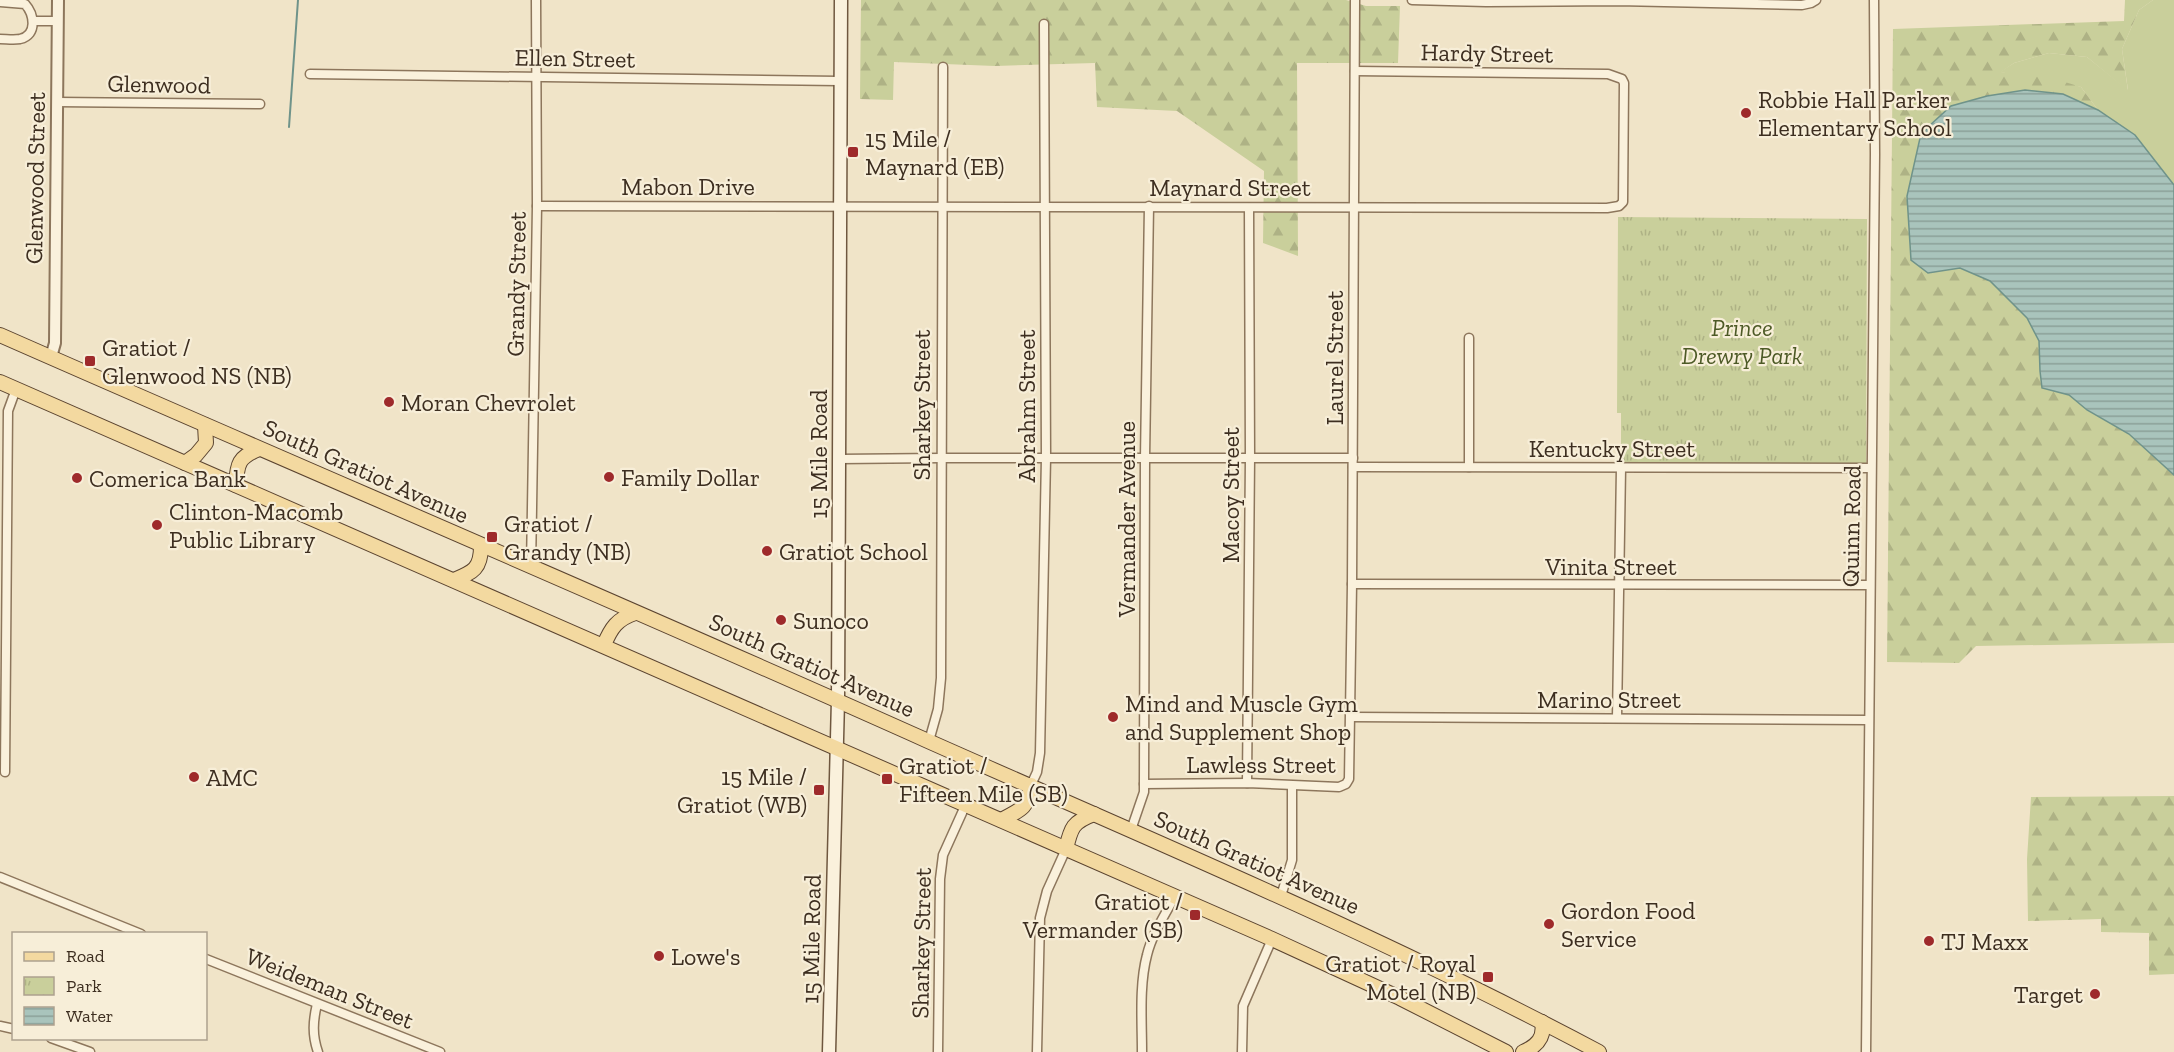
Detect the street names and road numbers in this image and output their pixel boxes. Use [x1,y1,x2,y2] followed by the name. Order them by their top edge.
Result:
[1420,37,1554,69] street label: Hardy Street
[514,42,636,74] street label: Ellen Street
[107,69,211,99] street label: Glenwood
[19,92,51,264] street label: Glenwood Street
[621,172,755,201] street label: Mabon Drive
[1149,173,1311,202] street label: Maynard Street
[500,211,532,357] street label: Grandy Street
[1320,291,1349,425] street label: Laurel Street
[907,329,936,481] street label: Sharkey Street
[1012,329,1041,482] street label: Abrahm Street
[804,389,833,519] street label: 15 Mile Road
[259,413,473,529] street label: South Gratiot Avenue
[1112,421,1141,618] street label: Vermander Avenue
[1216,427,1245,563] street label: Macoy Street
[1529,434,1695,463] street label: Kentucky Street
[1835,465,1867,587] street label: Quinn Road
[1544,552,1677,581] street label: Vinita Street
[705,607,919,723] street label: South Gratiot Avenue
[1537,685,1681,714] street label: Marino Street
[1186,750,1336,779] street label: Lawless Street
[1150,804,1364,920] street label: South Gratiot Avenue
[905,867,937,1019] street label: Sharkey Street
[795,874,827,1004] street label: 15 Mile Road
[242,941,418,1035] street label: Weideman Street

